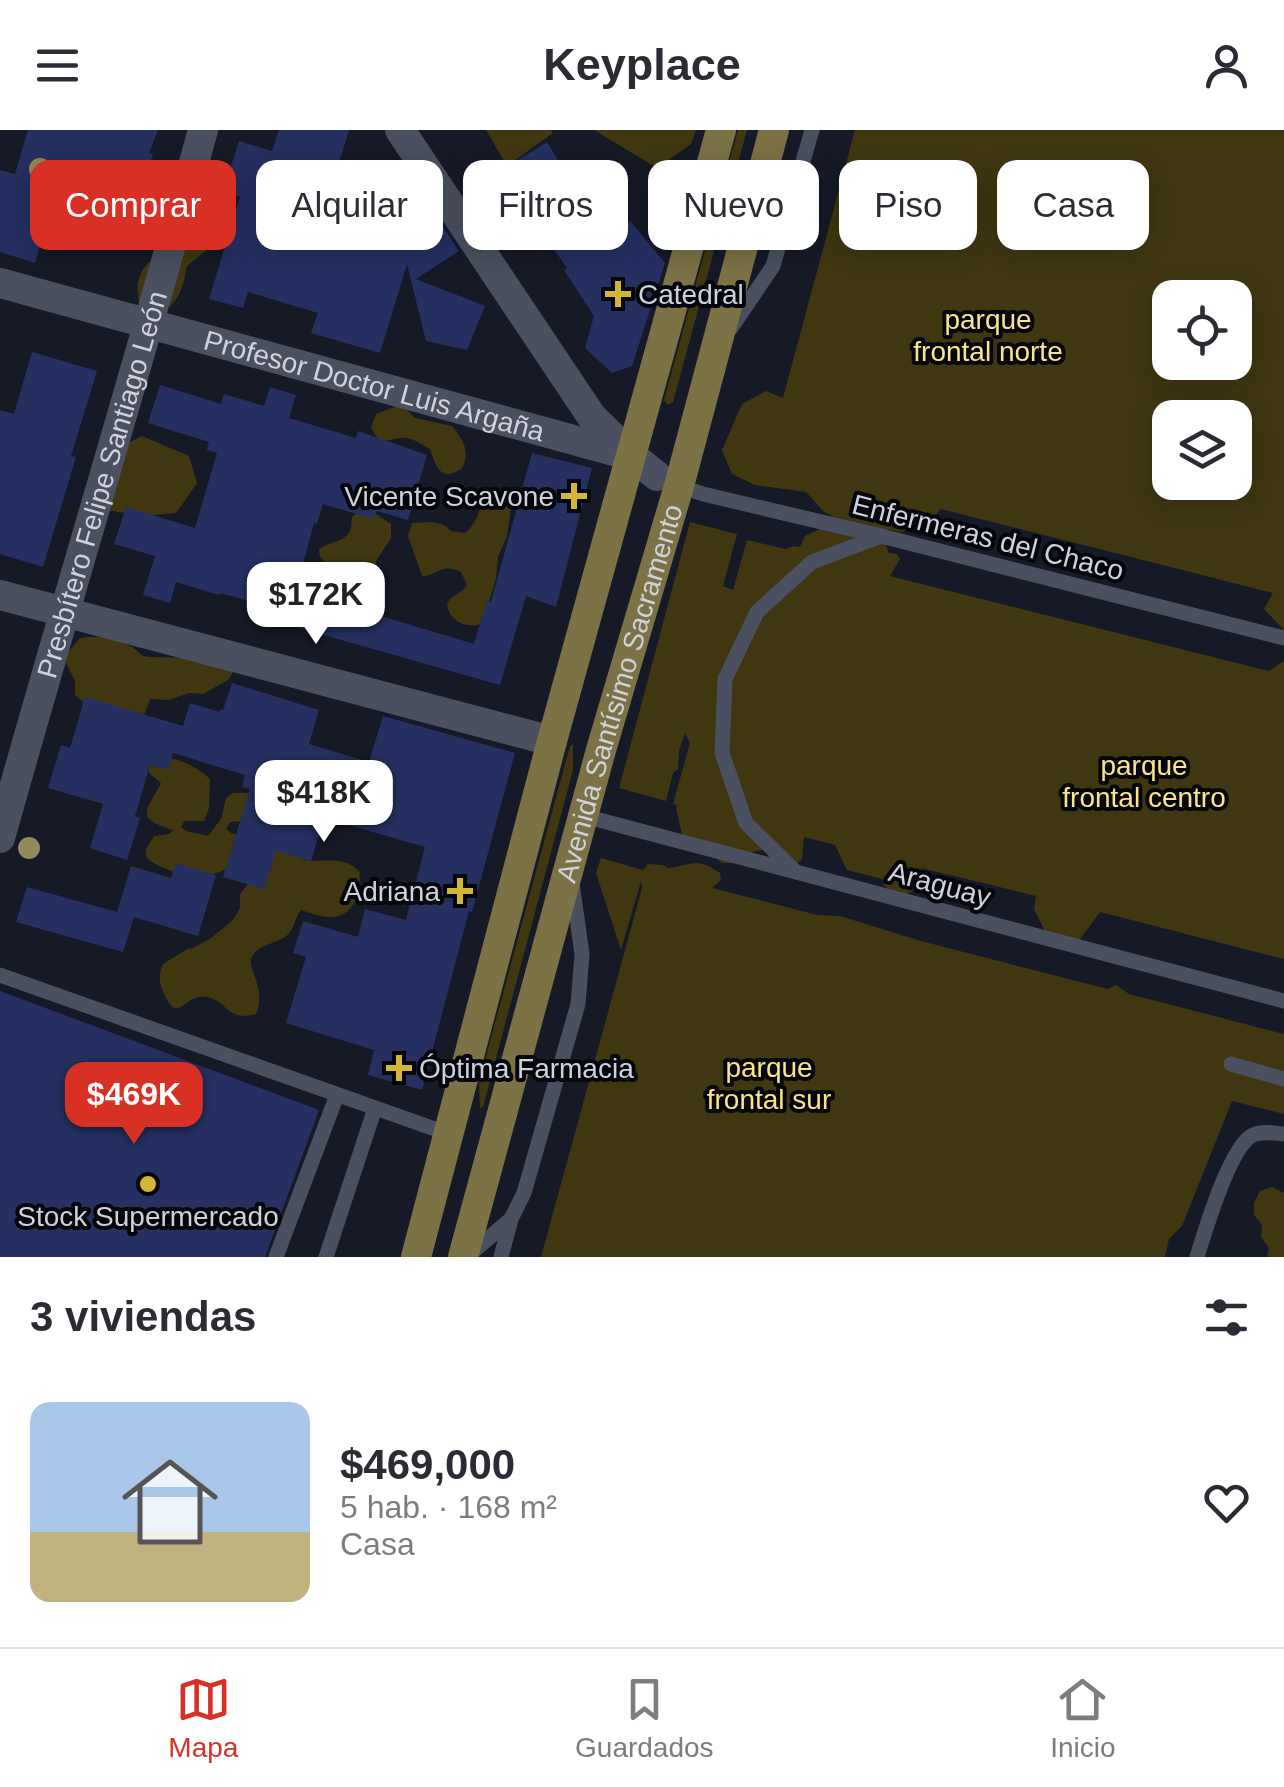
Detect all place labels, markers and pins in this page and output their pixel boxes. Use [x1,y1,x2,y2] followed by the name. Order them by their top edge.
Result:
[638,279,744,310] place label: Catedral
[607,283,629,305] marker: Catedral
[344,481,554,512] place label: Vicente Scavone
[563,485,585,507] marker: Vicente Scavone
[246,562,386,647] pin: $172K
[254,760,394,845] pin: $418K
[343,876,440,907] place label: Adriana
[449,880,471,902] marker: Adriana
[419,1053,634,1084] place label: Óptima Farmacia
[388,1057,410,1079] marker: Óptima Farmacia
[64,1062,204,1147] pin: $469K
[137,1173,159,1195] marker: Stock Supermercado
[17,1201,279,1232] place label: Stock Supermercado

